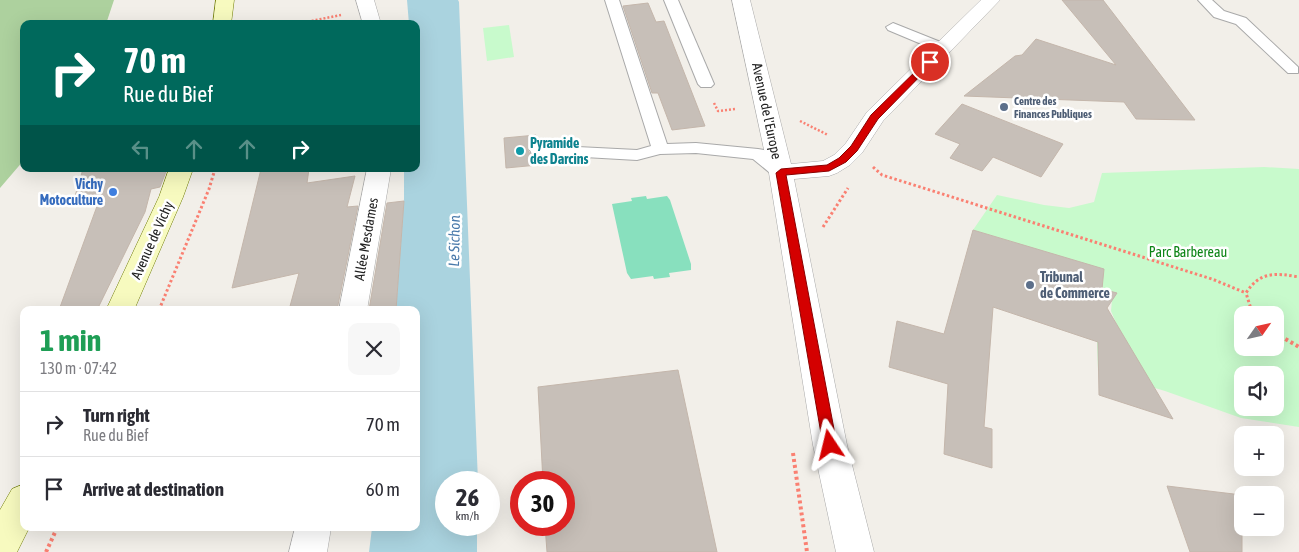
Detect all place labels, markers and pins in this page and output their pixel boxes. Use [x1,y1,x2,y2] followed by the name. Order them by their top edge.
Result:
[909,41,951,83] pin
[1014,95,1092,120] place label: Centre des Finances Publiques
[998,101,1010,113] marker: Centre des Finances Publiques
[530,135,589,167] place label: Pyramide des Darcins
[514,145,526,157] marker: Pyramide des Darcins
[40,176,103,208] place label: Vichy Motoculture
[107,186,119,198] marker: Vichy Motoculture
[1040,269,1110,301] place label: Tribunal de Commerce
[1024,279,1036,291] marker: Tribunal de Commerce

